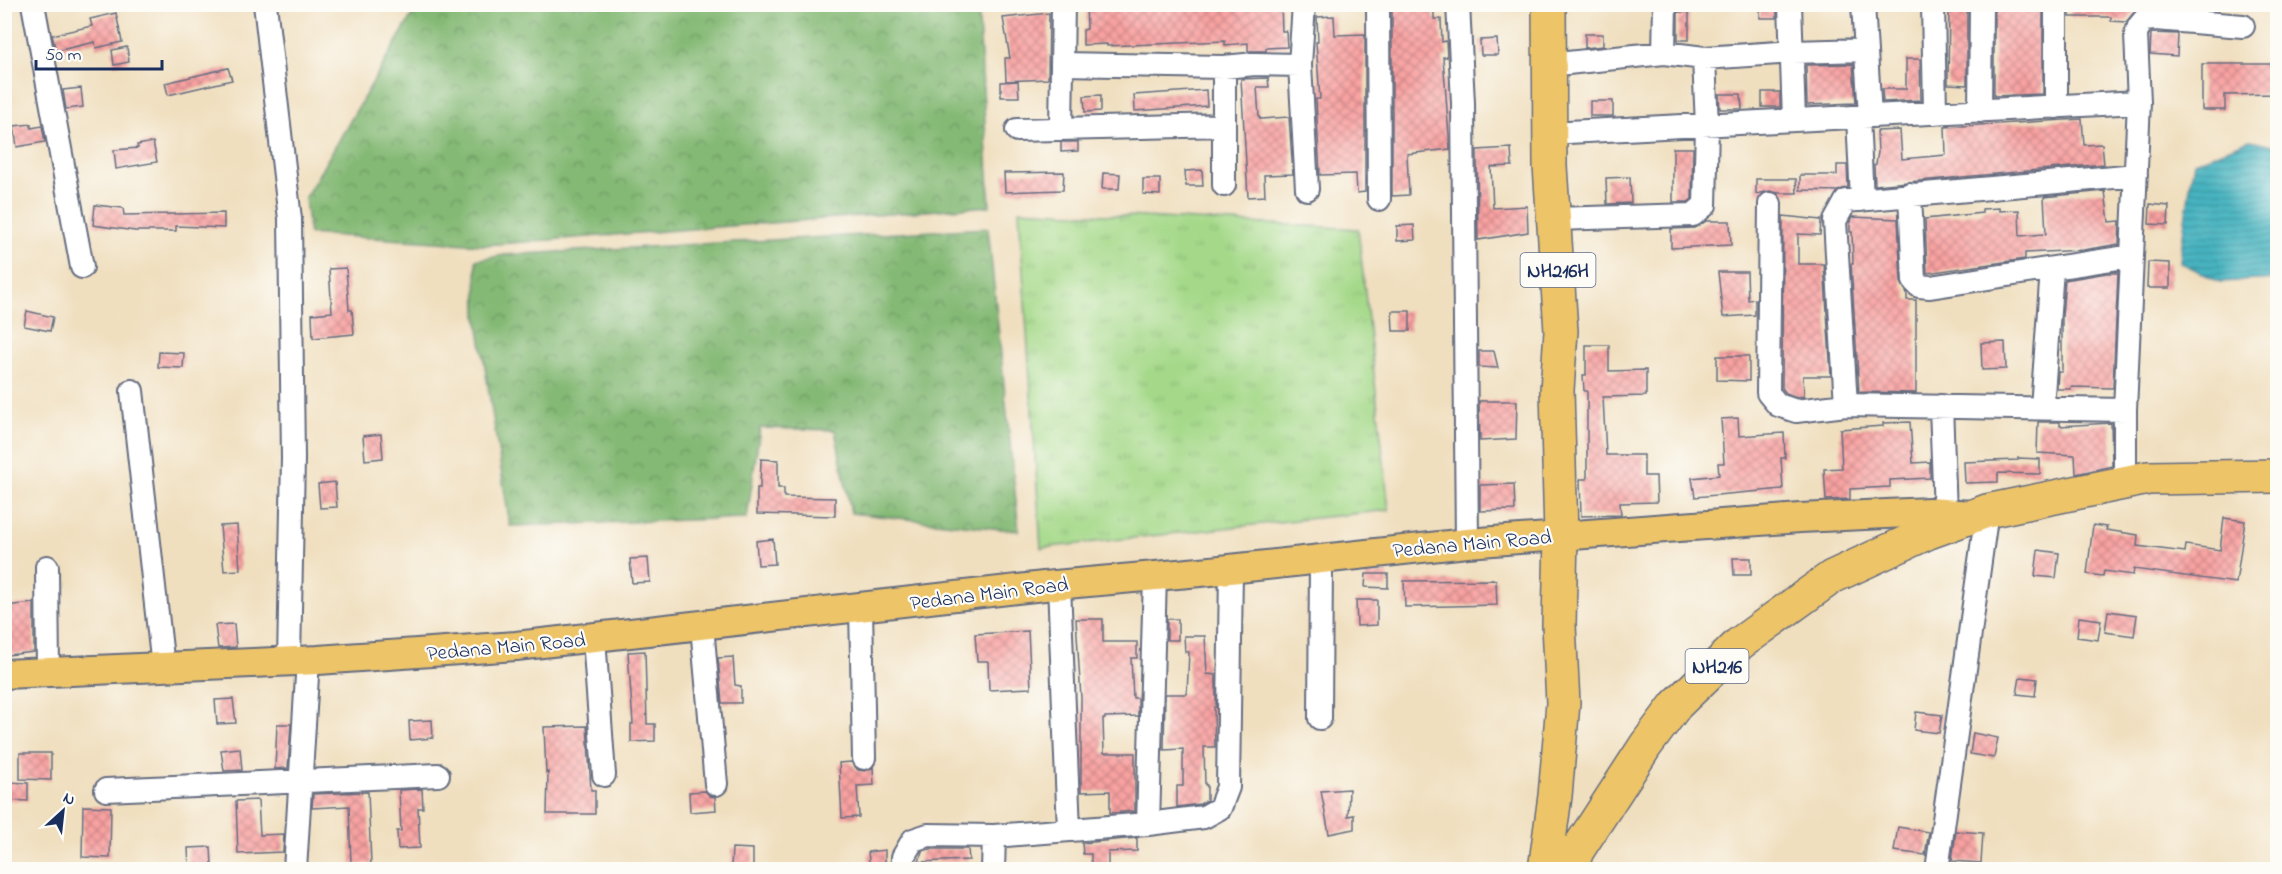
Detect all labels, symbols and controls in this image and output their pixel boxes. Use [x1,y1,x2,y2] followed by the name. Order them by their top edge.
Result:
[36,33,162,71] scale bar
[45,43,82,69] text: 50 m
[1520,253,1596,287] road number: NH216H
[1391,523,1553,567] street label: Pedana Main Road
[908,570,1070,620] street label: Pedana Main Road
[425,626,587,670] street label: Pedana Main Road
[1686,649,1748,683] road number: NH216
[33,781,93,841] north arrow
[59,786,79,813] text: N

